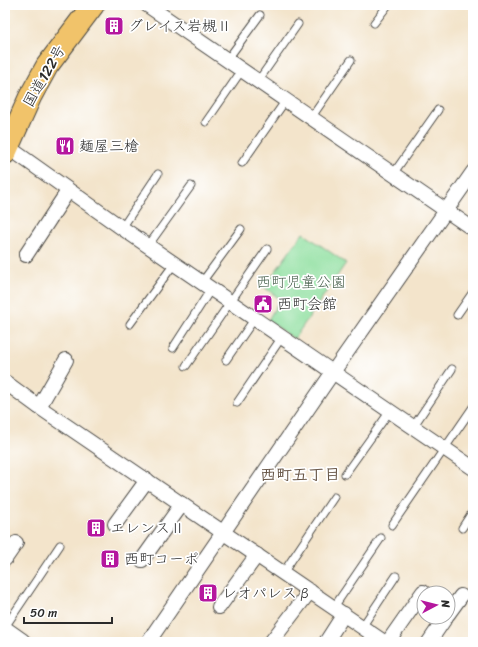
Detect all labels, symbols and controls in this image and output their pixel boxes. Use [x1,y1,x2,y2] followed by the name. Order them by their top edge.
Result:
[128,13,232,39] place label: グレイス岩槻Ⅱ
[103,15,125,37] building icon: グレイス岩槻Ⅱ
[16,40,72,112] street label: 国道122号
[79,133,139,159] place label: 麺屋三槍
[54,135,76,157] restaurant icon: 麺屋三槍
[256,269,346,295] park label: 西町児童公園
[277,291,337,317] place label: 西町会館
[252,293,274,315] public building icon: 西町会館
[260,460,340,489] district label: 西町五丁目
[110,515,185,541] place label: エレンスⅡ
[85,517,107,539] building icon: エレンスⅡ
[124,546,199,572] place label: 西町コーポ
[99,548,121,570] building icon: 西町コーポ
[222,580,312,606] place label: レオパレスβ
[197,582,219,604] building icon: レオパレスβ
[416,585,456,625] north arrow
[435,598,455,609] text: N
[24,599,112,625] scale bar
[30,602,57,624] text: 50 m

